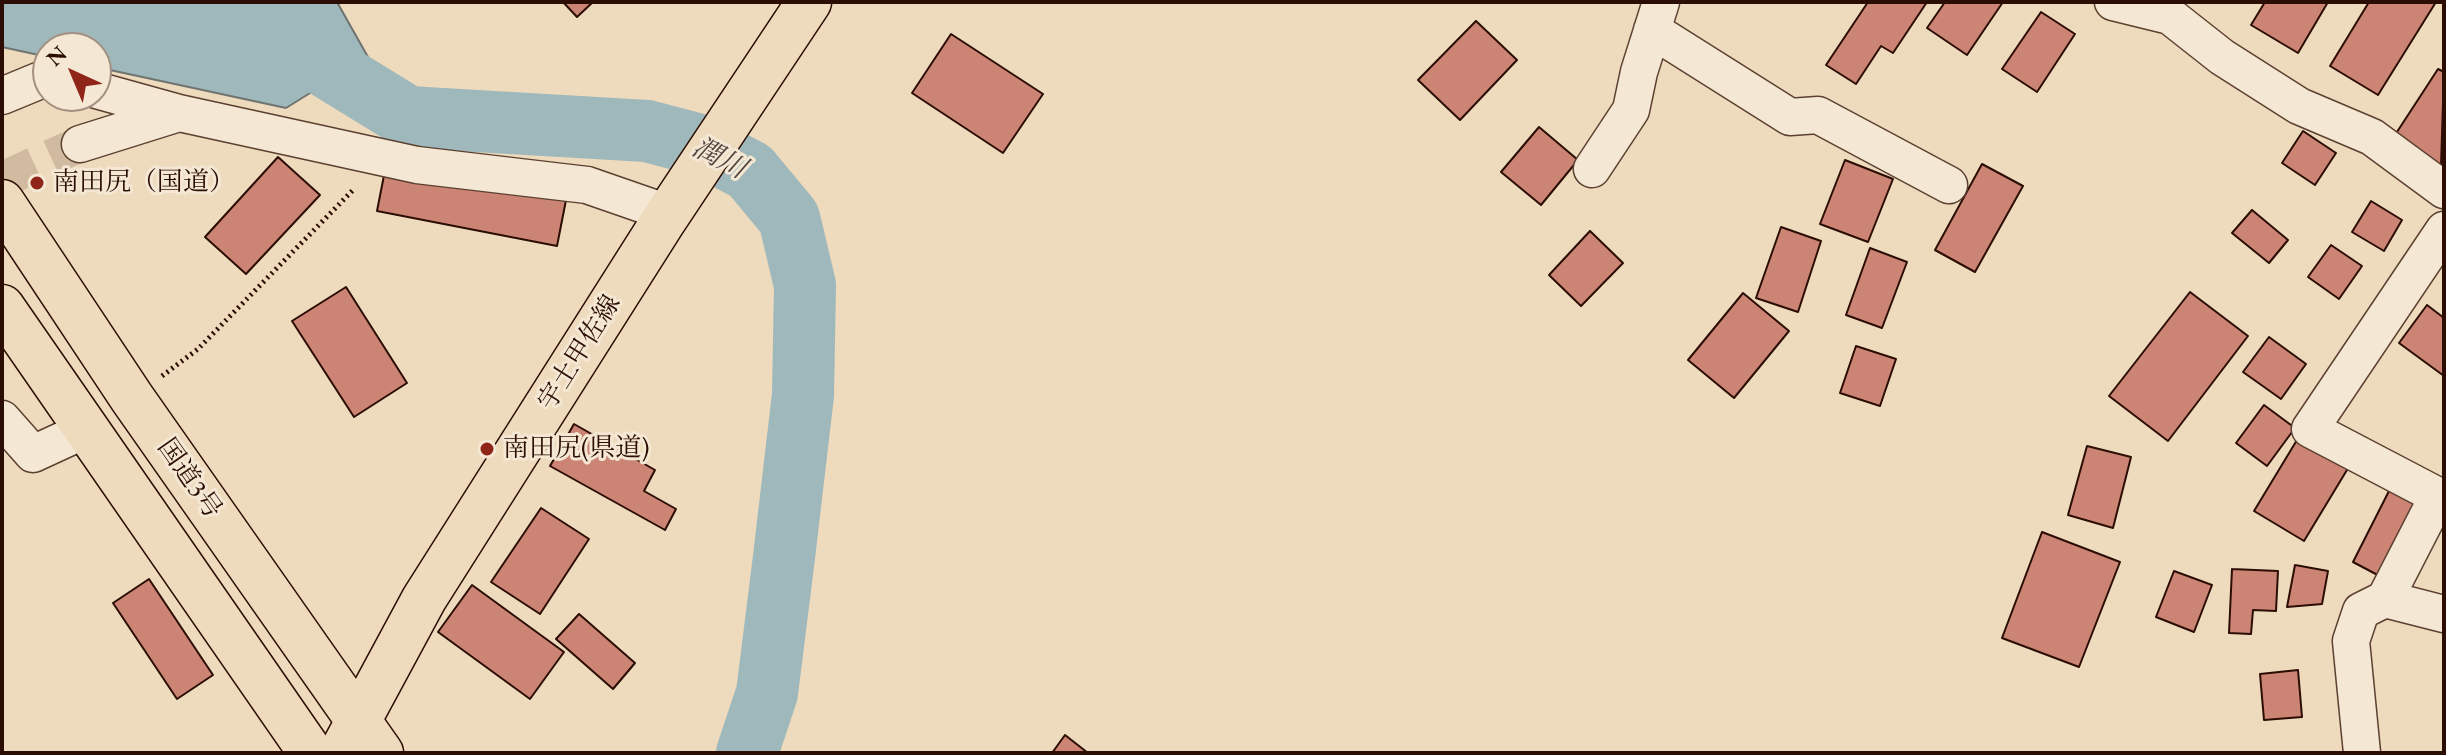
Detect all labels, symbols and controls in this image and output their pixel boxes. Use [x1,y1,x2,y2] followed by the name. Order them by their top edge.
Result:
[32,32,112,112] north arrow
[40,39,73,72] text: N
[686,131,752,187] water label: 潤川
[53,167,235,199] place label: 南田尻（国道）
[28,174,46,192] marker: 南田尻（国道）
[532,290,628,416] street label: 宇土甲佐線
[150,433,228,525] street label: 国道3号
[503,433,649,465] place label: 南田尻(県道)
[478,440,496,458] marker: 南田尻(県道)

